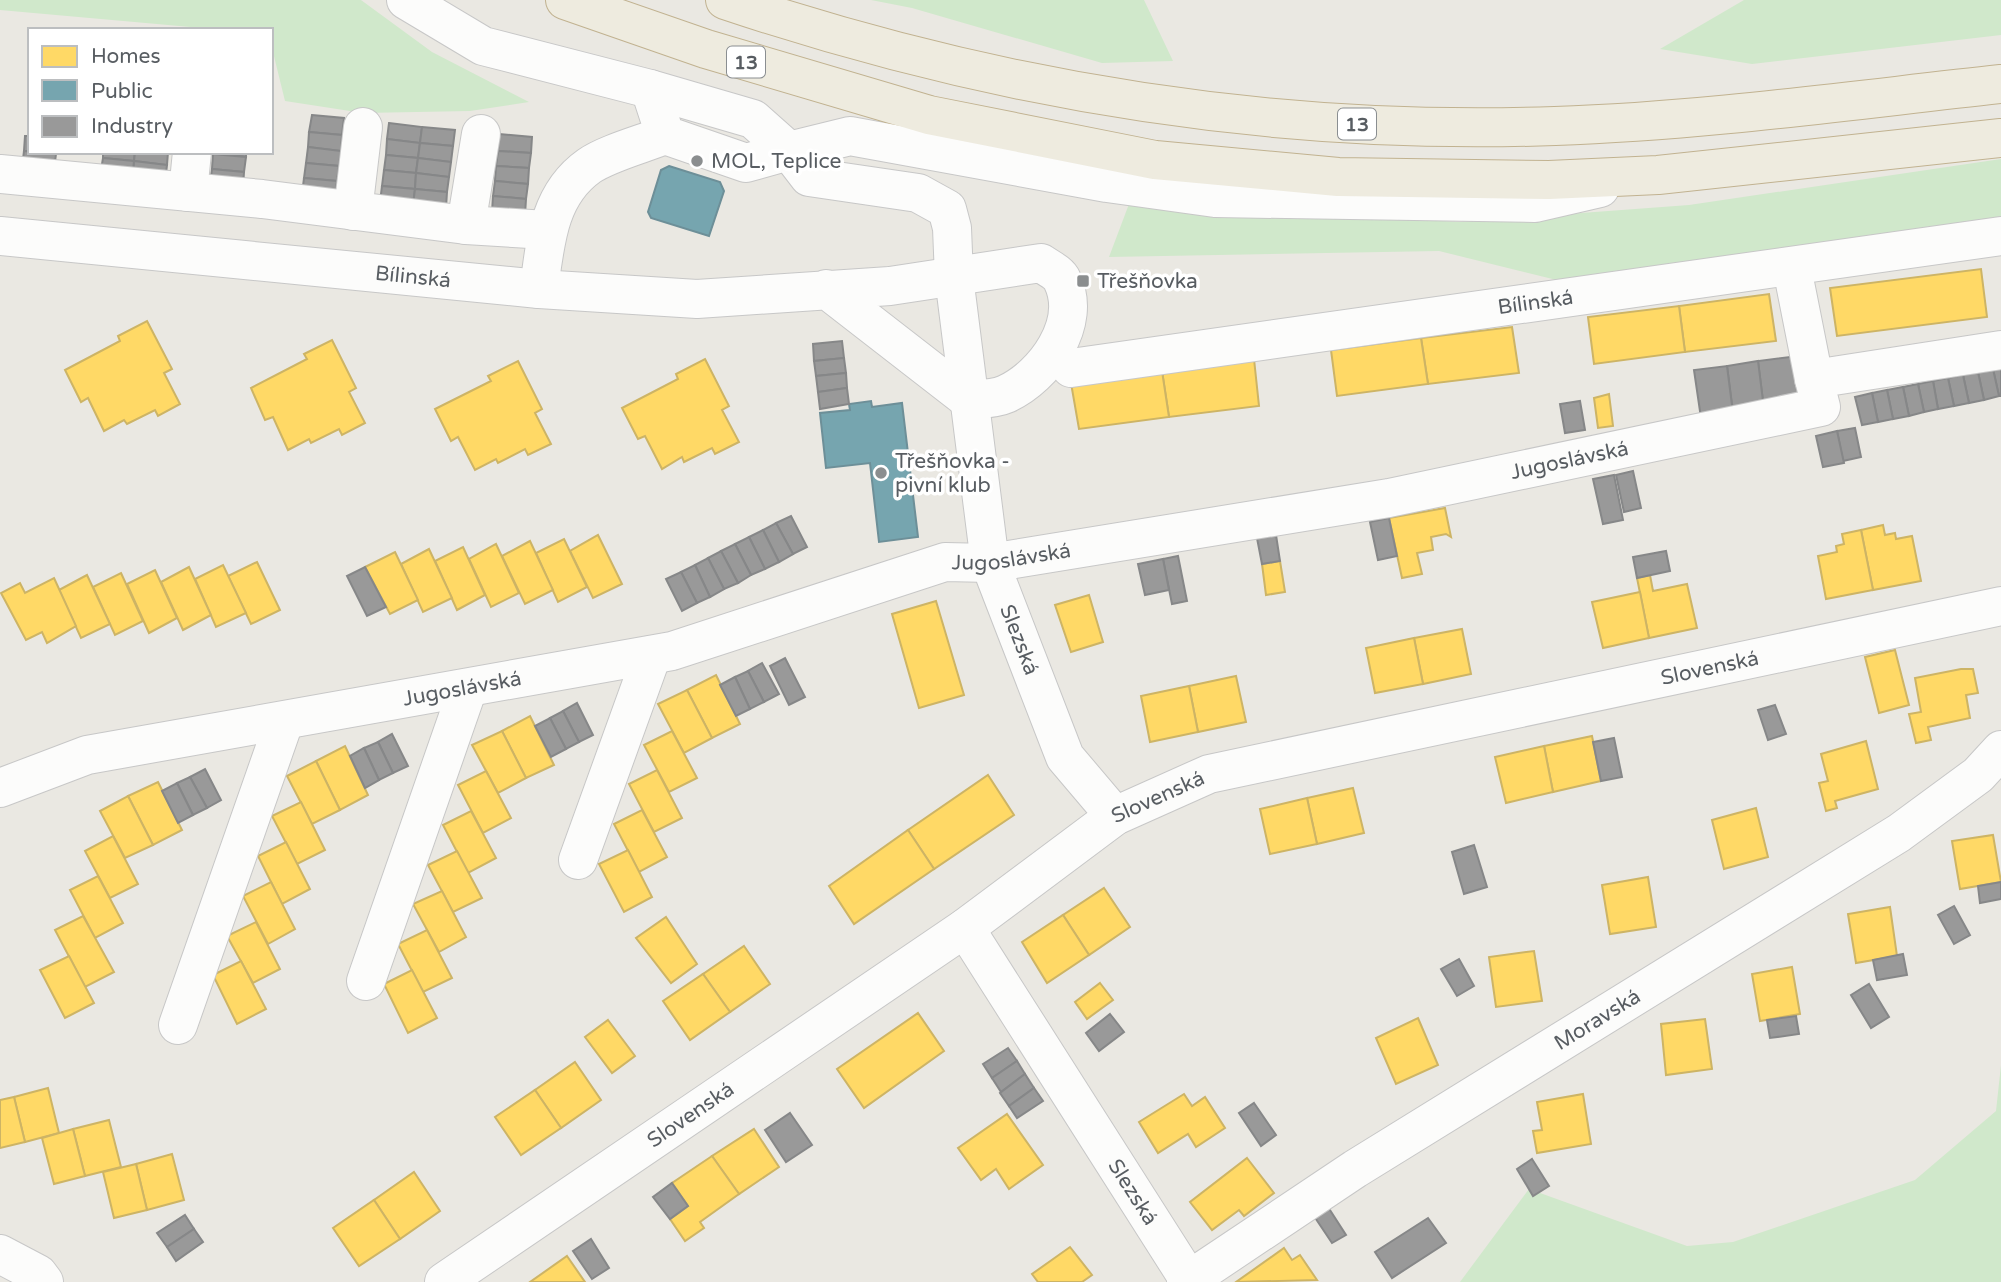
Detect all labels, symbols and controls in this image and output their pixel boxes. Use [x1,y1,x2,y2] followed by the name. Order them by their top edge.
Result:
[28,28,273,154] legend
[91,44,161,69] text: Homes
[727,46,765,78] road number: 13
[91,79,153,104] text: Public
[1338,108,1376,140] road number: 13
[91,114,173,139] text: Industry
[711,149,842,174] place label: MOL, Teplice
[689,153,705,169] marker: MOL, Teplice
[374,261,452,293] street label: Bílinská
[1097,269,1198,294] place label: Třešňovka
[1075,273,1091,289] marker: Třešňovka
[1496,285,1575,320] street label: Bílinská
[1508,436,1631,485] street label: Jugoslávská
[895,449,1010,498] place label: Třešňovka - pivní klub
[873,465,889,481] marker: Třešňovka - pivní klub
[951,538,1073,576] street label: Jugoslávská
[994,601,1044,679] street label: Slezská
[1659,646,1761,691] street label: Slovenská
[401,666,523,712] street label: Jugoslávská
[1108,766,1209,829] street label: Slovenská
[1550,984,1645,1056] street label: Moravská
[643,1077,739,1153] street label: Slovenská
[1102,1155,1163,1230] street label: Slezská

